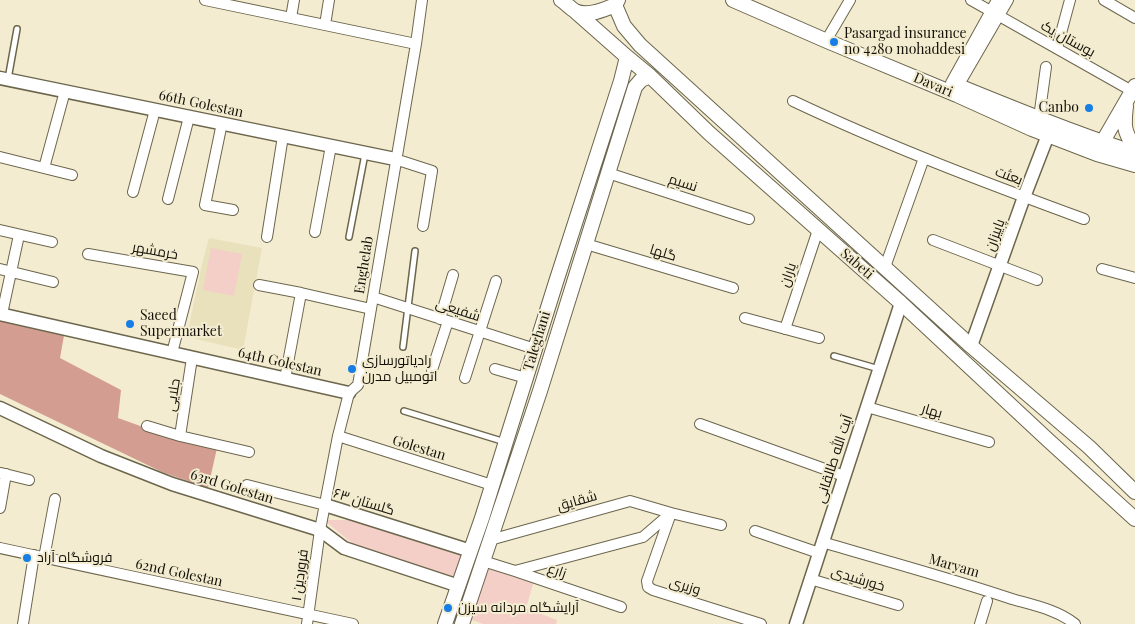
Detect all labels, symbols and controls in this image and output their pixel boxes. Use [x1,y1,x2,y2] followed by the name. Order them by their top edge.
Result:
[1038,17,1098,61] street label: بوستان یک
[844,26,967,58] place label: Pasargad insurance no 4280 mohaddesi
[828,36,840,48] marker: Pasargad insurance no 4280 mohaddesi
[911,69,955,101] street label: Davari
[157,87,245,121] street label: 66th Golestan
[1038,100,1079,116] place label: Canbo
[1083,102,1095,114] marker: Canbo
[993,163,1025,189] street label: بعثت
[667,171,699,195] street label: نسیم
[981,217,1009,253] street label: پاییزان
[351,235,377,295] street label: Enghelab
[131,239,179,263] street label: خرمشهر
[648,241,678,265] street label: گلها
[837,245,877,283] street label: Sabeti
[776,261,800,289] street label: یاران
[434,295,482,325] street label: شفیعی
[140,308,222,341] place label: Saeed Supermarket
[520,309,554,373] street label: Taleghani
[124,318,136,330] marker: Saeed Supermarket
[236,344,324,380] street label: 64th Golestan
[362,353,438,386] place label: رادیاتورسازی اتومبیل مدرن
[346,363,358,375] marker: رادیاتورسازی اتومبیل مدرن
[162,377,184,413] street label: جلایی
[920,400,944,422] street label: بهار
[812,413,856,505] street label: آیت الله طالقانی
[390,432,448,464] street label: Golestan
[188,466,276,508] street label: 63rd Golestan
[331,485,397,519] street label: گلستان ۶۳
[555,487,599,515] street label: شقایق
[288,548,312,602] street label: فروردین ۱
[37,550,113,566] place label: فروشگاه آراد
[927,551,981,581] street label: Maryam
[21,552,33,564] marker: فروشگاه آراد
[134,556,224,590] street label: 62nd Golestan
[545,560,569,582] street label: زارع
[829,563,887,595] street label: خورشیدی
[667,573,703,599] street label: وزیری
[458,600,579,616] place label: آرایشگاه مردانه سیزن
[442,602,454,614] marker: آرایشگاه مردانه سیزن

